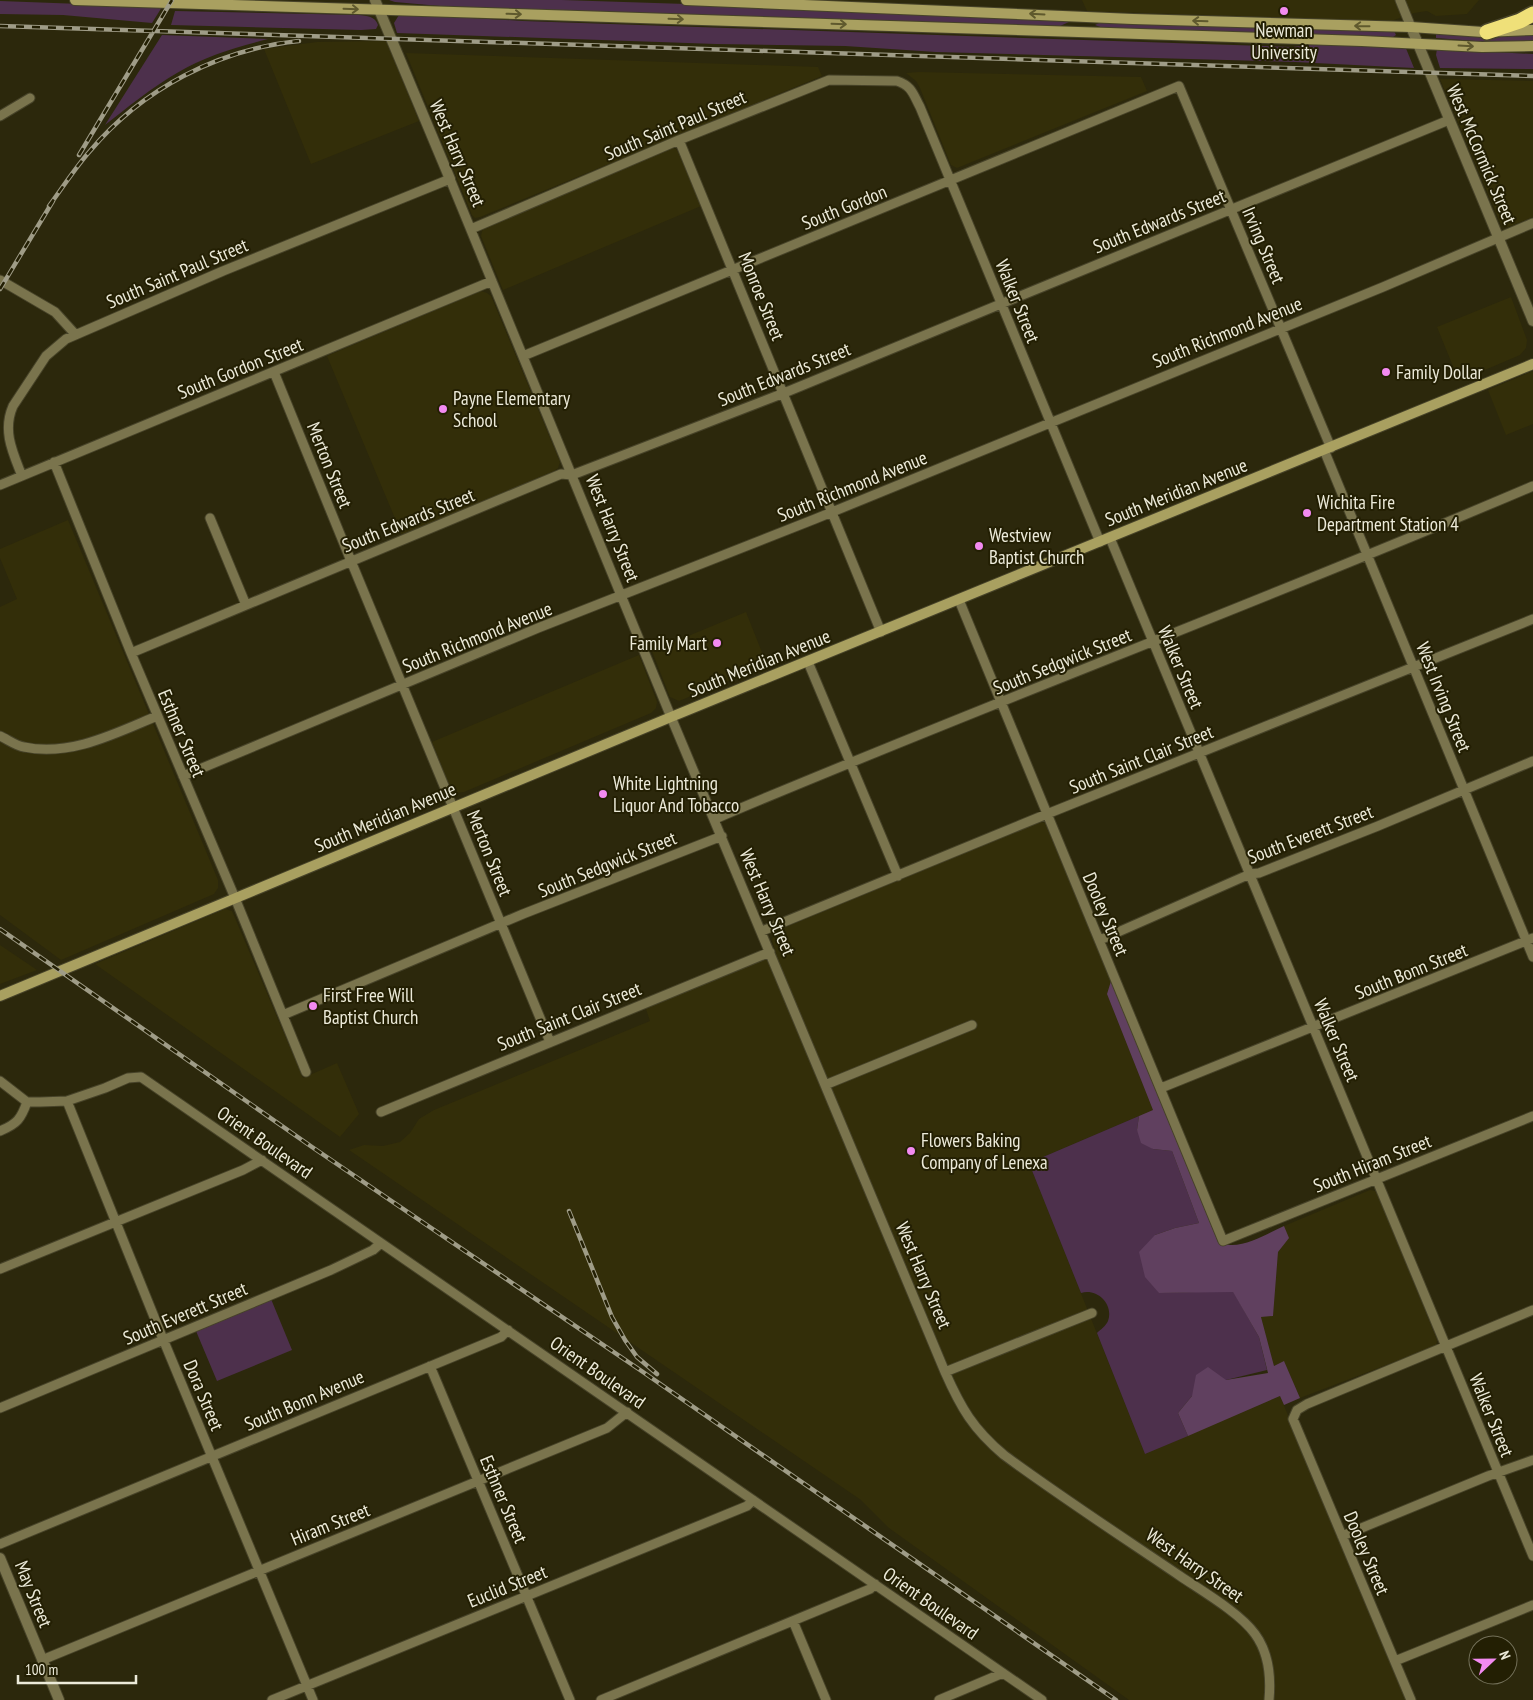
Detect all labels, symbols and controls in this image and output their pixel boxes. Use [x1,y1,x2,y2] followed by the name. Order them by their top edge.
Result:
[343,4,359,14] one-way arrow
[1278,5,1290,17] marker: Newman University
[505,10,521,19] one-way arrow
[1030,10,1046,19] one-way arrow
[668,15,684,24] one-way arrow
[1192,16,1208,26] one-way arrow
[1251,18,1318,64] place label: Newman University
[830,20,846,29] one-way arrow
[1354,21,1370,31] one-way arrow
[1457,41,1473,50] one-way arrow
[1442,80,1523,228] street label: West McCormick Street
[601,84,750,166] street label: South Saint Paul Street
[425,96,492,211] street label: West Harry Street
[798,179,890,235] street label: South Gordon
[1089,183,1229,258] street label: South Edwards Street
[1237,203,1291,288] street label: Irving Street
[103,232,252,314] street label: South Saint Paul Street
[733,248,791,344] street label: Monroe Street
[990,256,1046,347] street label: Walker Street
[1149,291,1305,373] street label: South Richmond Avenue
[174,332,307,404] street label: South Gordon Street
[714,336,854,411] street label: South Edwards Street
[1396,360,1484,384] place label: Family Dollar
[1380,366,1392,378] marker: Family Dollar
[453,386,571,432] place label: Payne Elementary School
[437,403,449,415] marker: Payne Elementary School
[302,419,358,512] street label: Merton Street
[774,445,930,527] street label: South Richmond Avenue
[1101,452,1251,531] street label: South Meridian Avenue
[581,471,646,586] street label: West Harry Street
[338,482,478,557] street label: South Edwards Street
[1317,490,1459,536] place label: Wichita Fire Department Station 4
[1301,507,1313,519] marker: Wichita Fire Department Station 4
[989,523,1084,569] place label: Westview Baptist Church
[973,540,985,552] marker: Westview Baptist Church
[399,596,555,678] street label: South Richmond Avenue
[989,622,1135,700] street label: South Sedgwick Street
[1153,622,1209,713] street label: Walker Street
[684,623,834,702] street label: South Meridian Avenue
[629,631,708,655] place label: Family Mart
[711,637,723,649] marker: Family Mart
[1411,638,1477,756] street label: West Irving Street
[153,686,211,781] street label: Esthner Street
[1066,719,1217,799] street label: South Saint Clair Street
[613,771,739,817] place label: White Lightning Liquor And Tobacco
[311,776,459,858] street label: South Meridian Avenue
[597,788,609,800] marker: White Lightning Liquor And Tobacco
[1244,799,1377,869] street label: South Everett Street
[462,807,518,900] street label: Merton Street
[534,825,680,903] street label: South Sedgwick Street
[735,845,802,960] street label: West Harry Street
[1078,869,1135,960] street label: Dooley Street
[1351,937,1472,1004] street label: South Bonn Street
[494,976,645,1056] street label: South Saint Clair Street
[323,983,418,1029] place label: First Free Will Baptist Church
[1309,995,1365,1086] street label: Walker Street
[307,1000,319,1012] marker: First Free Will Baptist Church
[213,1100,317,1184] street label: Orient Boulevard
[921,1128,1048,1174] place label: Flowers Baking Company of Lenexa
[1310,1128,1435,1198] street label: South Hiram Street
[905,1145,917,1157] marker: Flowers Baking Company of Lenexa
[891,1218,958,1333] street label: West Harry Street
[119,1276,251,1350] street label: South Everett Street
[546,1330,650,1414] street label: Orient Boulevard
[178,1356,230,1435] street label: Dora Street
[241,1364,368,1436] street label: South Bonn Avenue
[1464,1370,1520,1461] street label: Walker Street
[475,1452,533,1547] street label: Esthner Street
[287,1497,374,1551] street label: Hiram Street
[1339,1508,1396,1599] street label: Dooley Street
[1142,1523,1249,1608] street label: West Harry Street
[10,1557,58,1632] street label: May Street
[464,1559,551,1613] street label: Euclid Street
[879,1561,983,1645] street label: Orient Boulevard
[1468,1635,1518,1685] north arrow
[1495,1648,1515,1662] text: N
[18,1652,135,1684] scale bar
[25,1660,58,1679] text: 100 m

